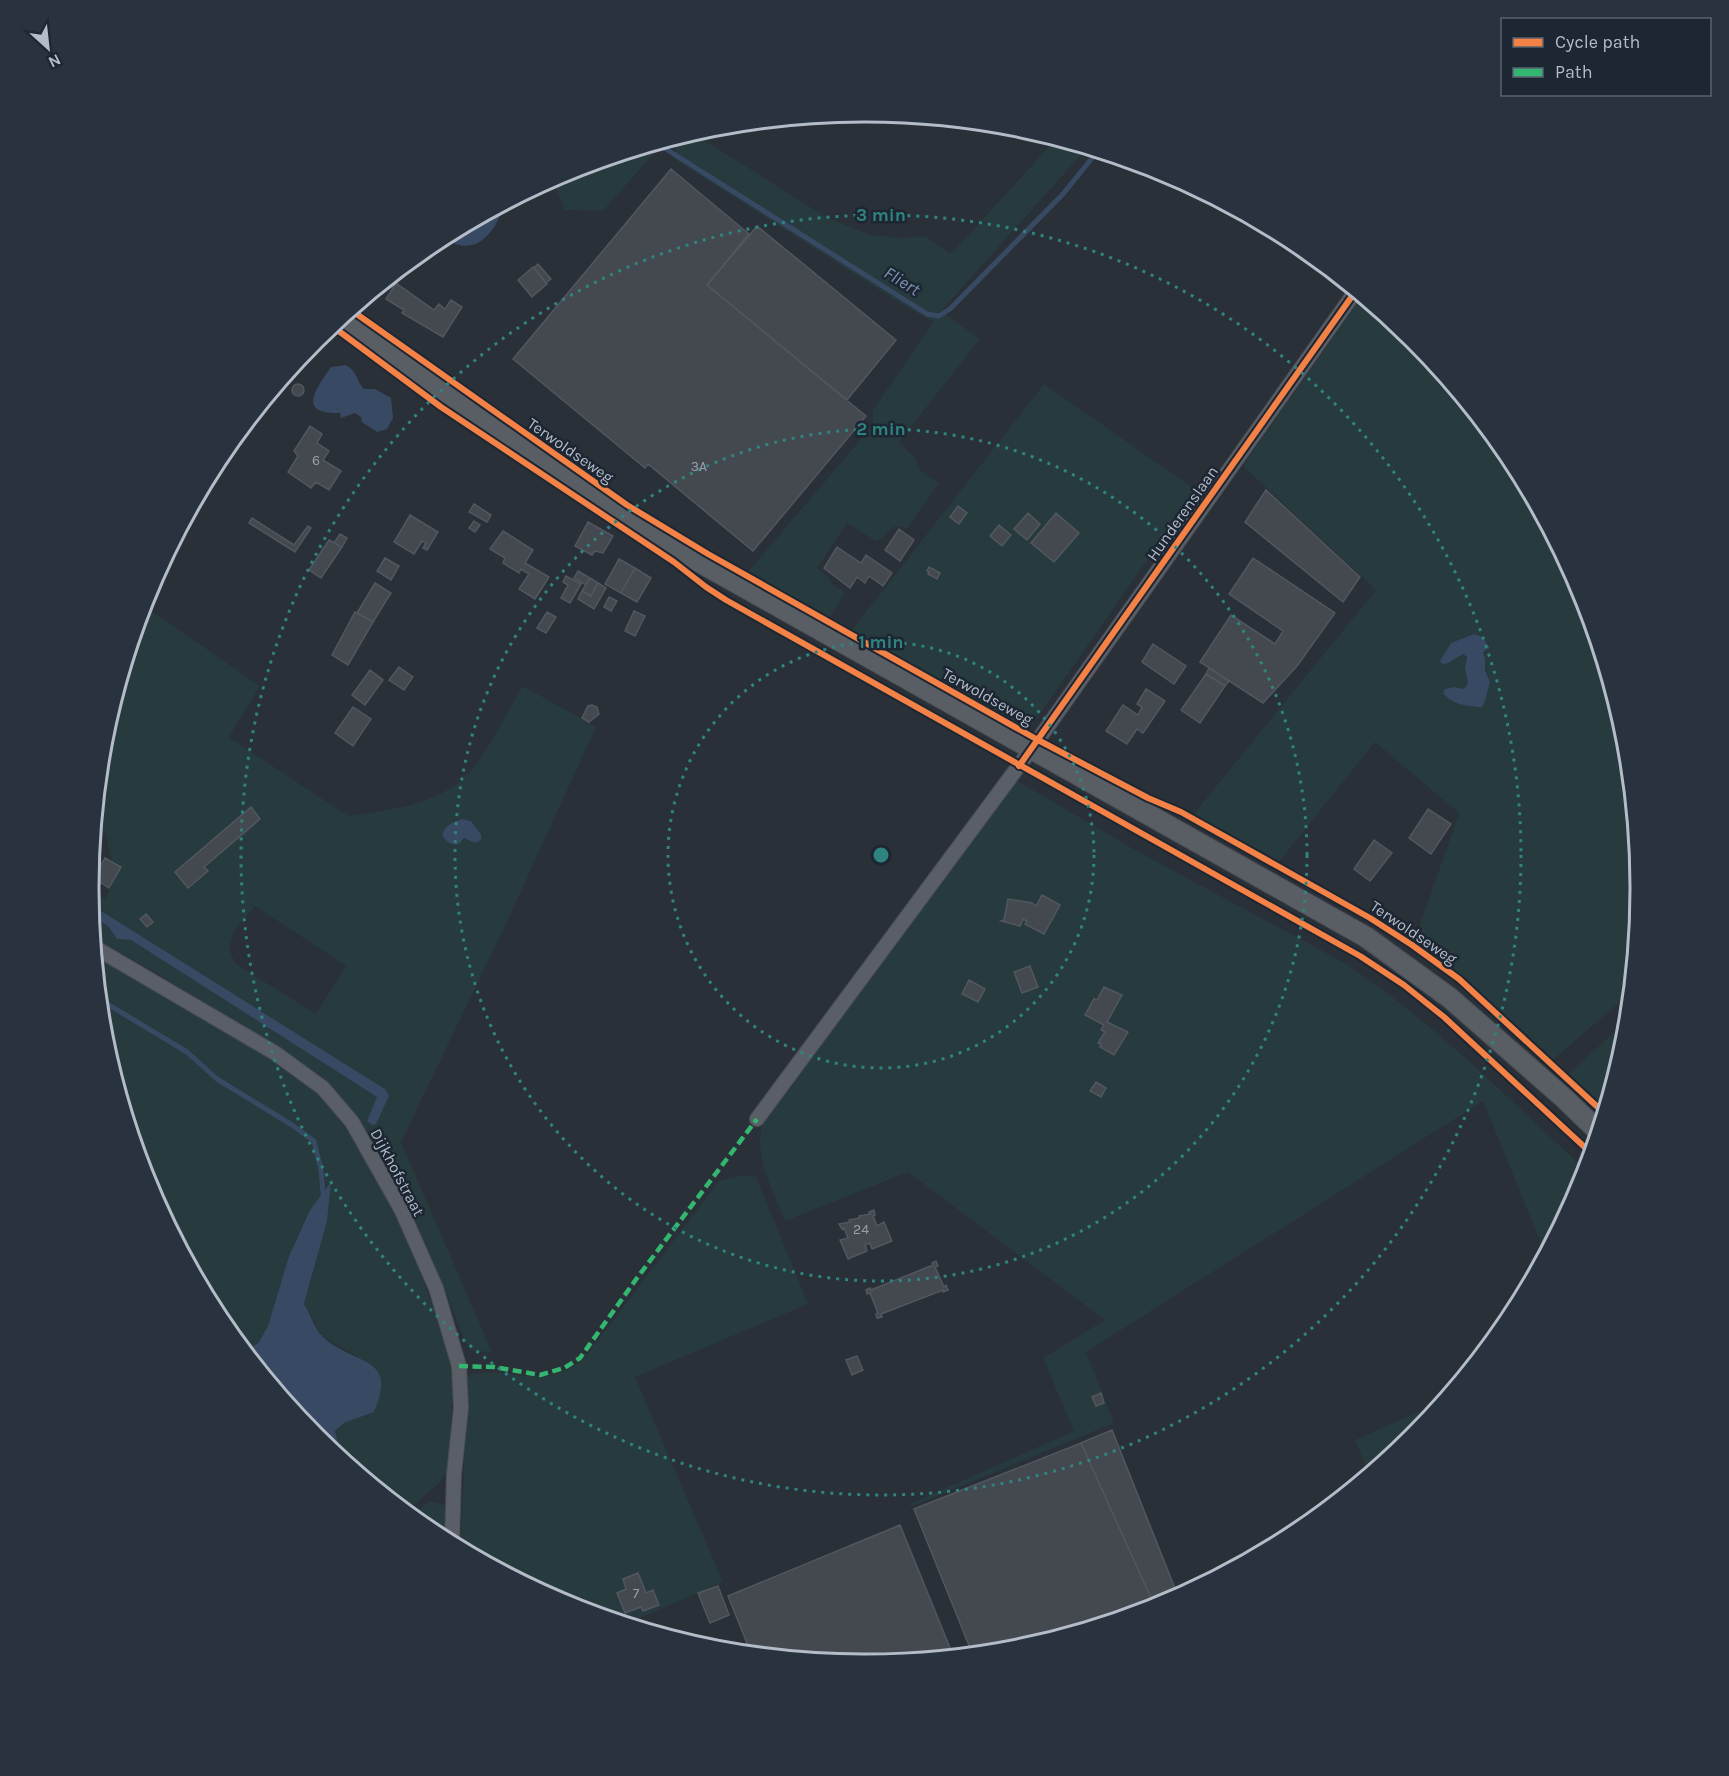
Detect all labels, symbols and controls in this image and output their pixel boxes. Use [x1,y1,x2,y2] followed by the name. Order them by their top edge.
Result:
[18,18,78,78] north arrow
[1501,18,1711,96] legend
[1555,31,1640,53] text: Cycle path
[45,50,64,72] text: N
[1555,61,1593,83] text: Path
[856,204,906,226] text: 3 min
[880,261,925,301] water label: Fliert
[524,414,617,487] street label: Terwoldseweg
[856,418,906,440] text: 2 min
[312,452,320,469] house number: 6
[691,458,707,475] house number: 3A
[1143,462,1222,564] street label: Hunderenslaan
[858,631,904,653] text: 1 min
[939,664,1036,729] street label: Terwoldseweg
[871,845,891,865] centre of rings
[1367,896,1461,968] street label: Terwoldseweg
[366,1125,429,1219] street label: Dijkhofstraat
[853,1221,869,1238] house number: 24
[633,1585,640,1602] house number: 7

